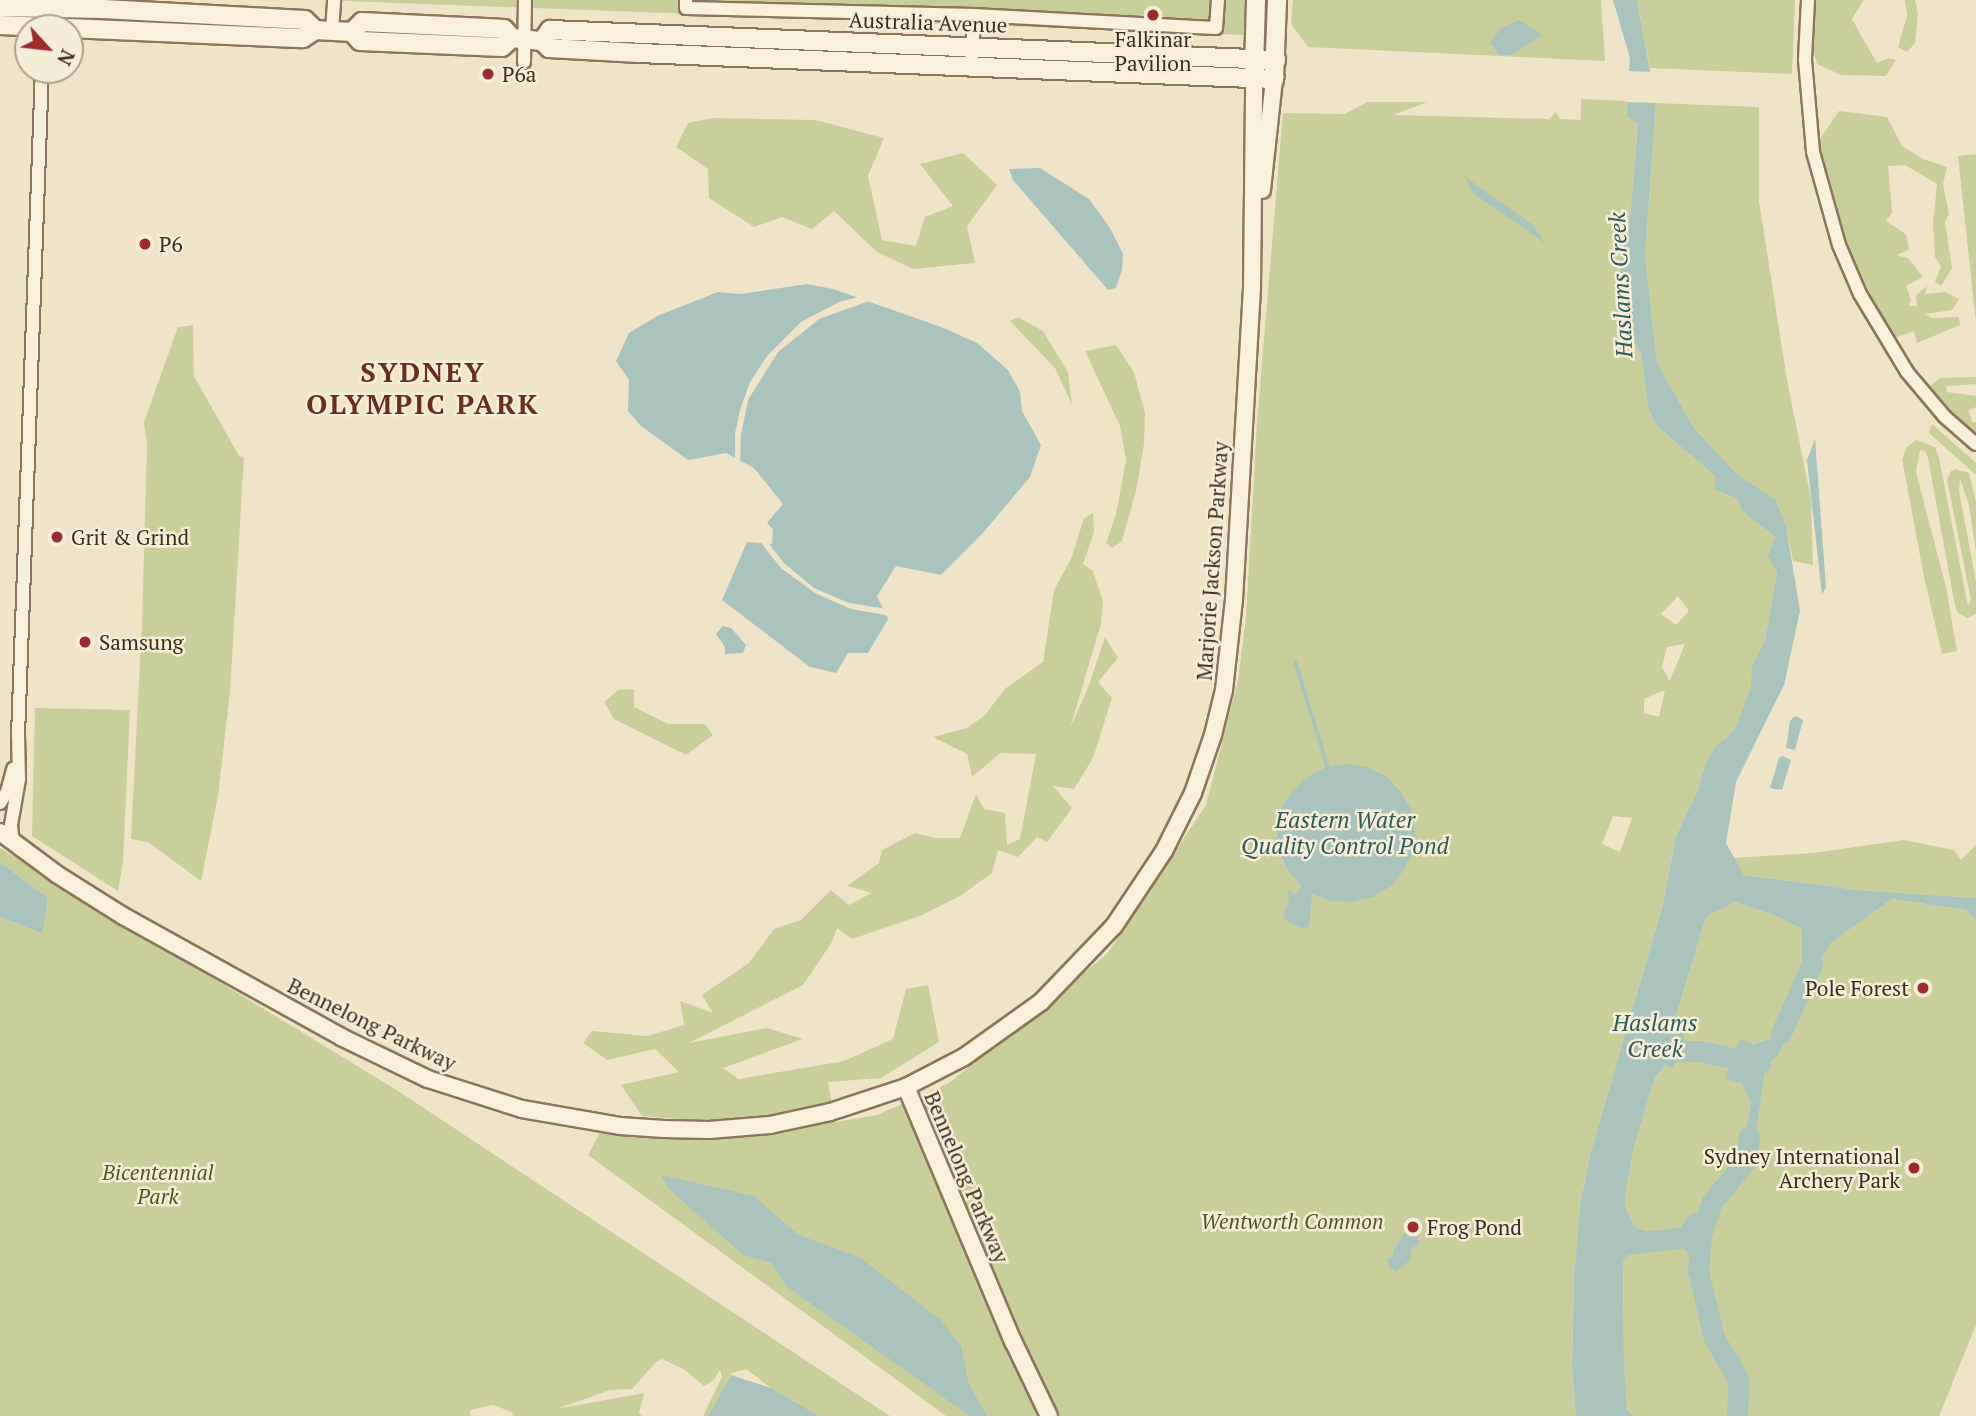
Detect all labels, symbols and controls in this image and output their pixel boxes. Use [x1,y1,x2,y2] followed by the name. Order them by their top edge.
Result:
[848,7,1008,37] street label: Australia Avenue
[1145,7,1161,23] marker: Falkinar Pavilion
[14,14,84,84] north arrow
[1115,26,1191,76] place label: Falkinar Pavilion
[52,46,81,70] text: N
[502,61,536,87] place label: P6a
[480,66,496,82] marker: P6a
[1603,211,1639,359] water label: Haslams Creek
[159,231,183,257] place label: P6
[137,236,153,252] marker: P6
[308,355,538,421] district label: SYDNEY OLYMPIC PARK
[1191,441,1233,681] street label: Marjorie Jackson Parkway
[71,524,189,550] place label: Grit & Grind
[49,529,65,545] marker: Grit & Grind
[99,629,184,655] place label: Samsung
[77,634,93,650] marker: Samsung
[1241,806,1449,860] water label: Eastern Water Quality Control Pond
[284,972,460,1076] street label: Bennelong Parkway
[1805,975,1909,1001] place label: Pole Forest
[1915,980,1931,996] marker: Pole Forest
[1612,1009,1698,1063] water label: Haslams Creek
[919,1087,1015,1267] street label: Bennelong Parkway
[1704,1143,1900,1193] place label: Sydney International Archery Park
[102,1159,214,1209] park label: Bicentennial Park
[1906,1160,1922,1176] marker: Sydney International Archery Park
[1200,1208,1384,1234] park label: Wentworth Common
[1427,1214,1522,1240] place label: Frog Pond
[1405,1219,1421,1235] marker: Frog Pond

